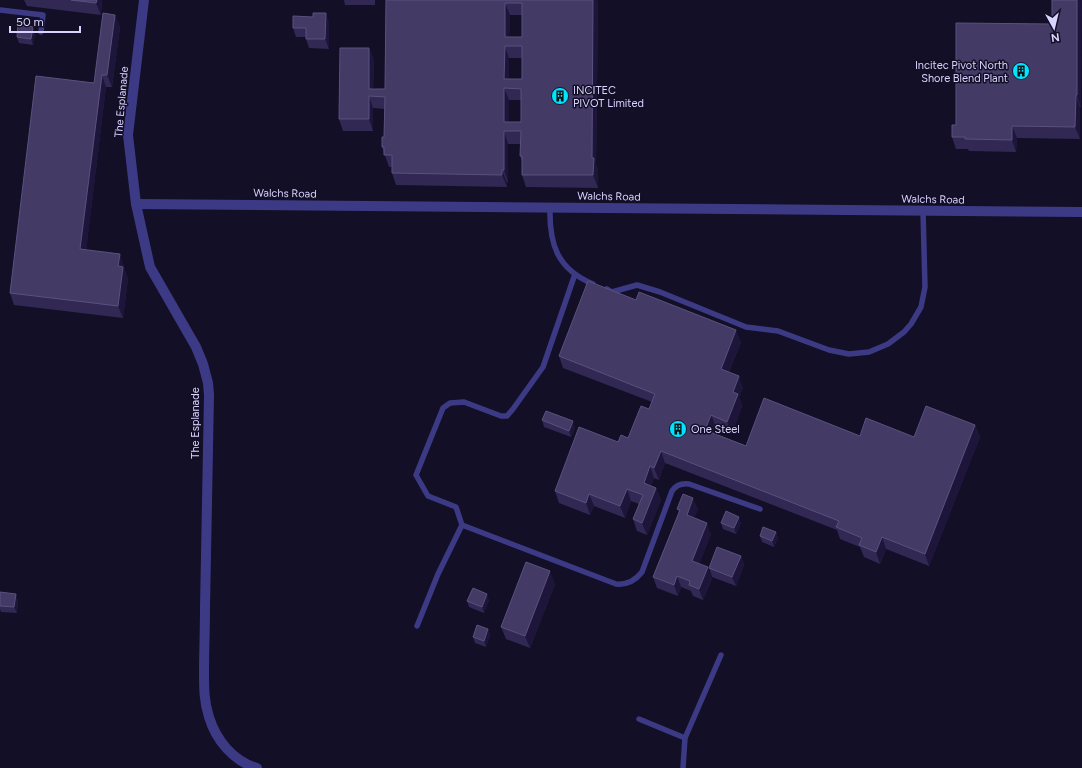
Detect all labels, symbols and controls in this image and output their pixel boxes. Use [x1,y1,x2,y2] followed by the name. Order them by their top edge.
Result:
[10,8,80,34] scale bar
[1034,8,1074,48] north arrow
[16,15,44,29] text: 50 m
[1050,30,1060,44] text: N
[915,59,1008,85] place label: Incitec Pivot North Shore Blend Plant
[1011,61,1031,81] building icon: Incitec Pivot North Shore Blend Plant
[112,66,131,138] street label: The Esplanade
[573,84,644,110] place label: INCITEC PIVOT Limited
[550,86,570,106] building icon: INCITEC PIVOT Limited
[253,186,317,201] street label: Walchs Road
[577,189,641,204] street label: Walchs Road
[901,192,965,207] street label: Walchs Road
[189,387,202,459] street label: The Esplanade
[668,419,688,439] building icon: One Steel
[691,423,740,436] place label: One Steel

